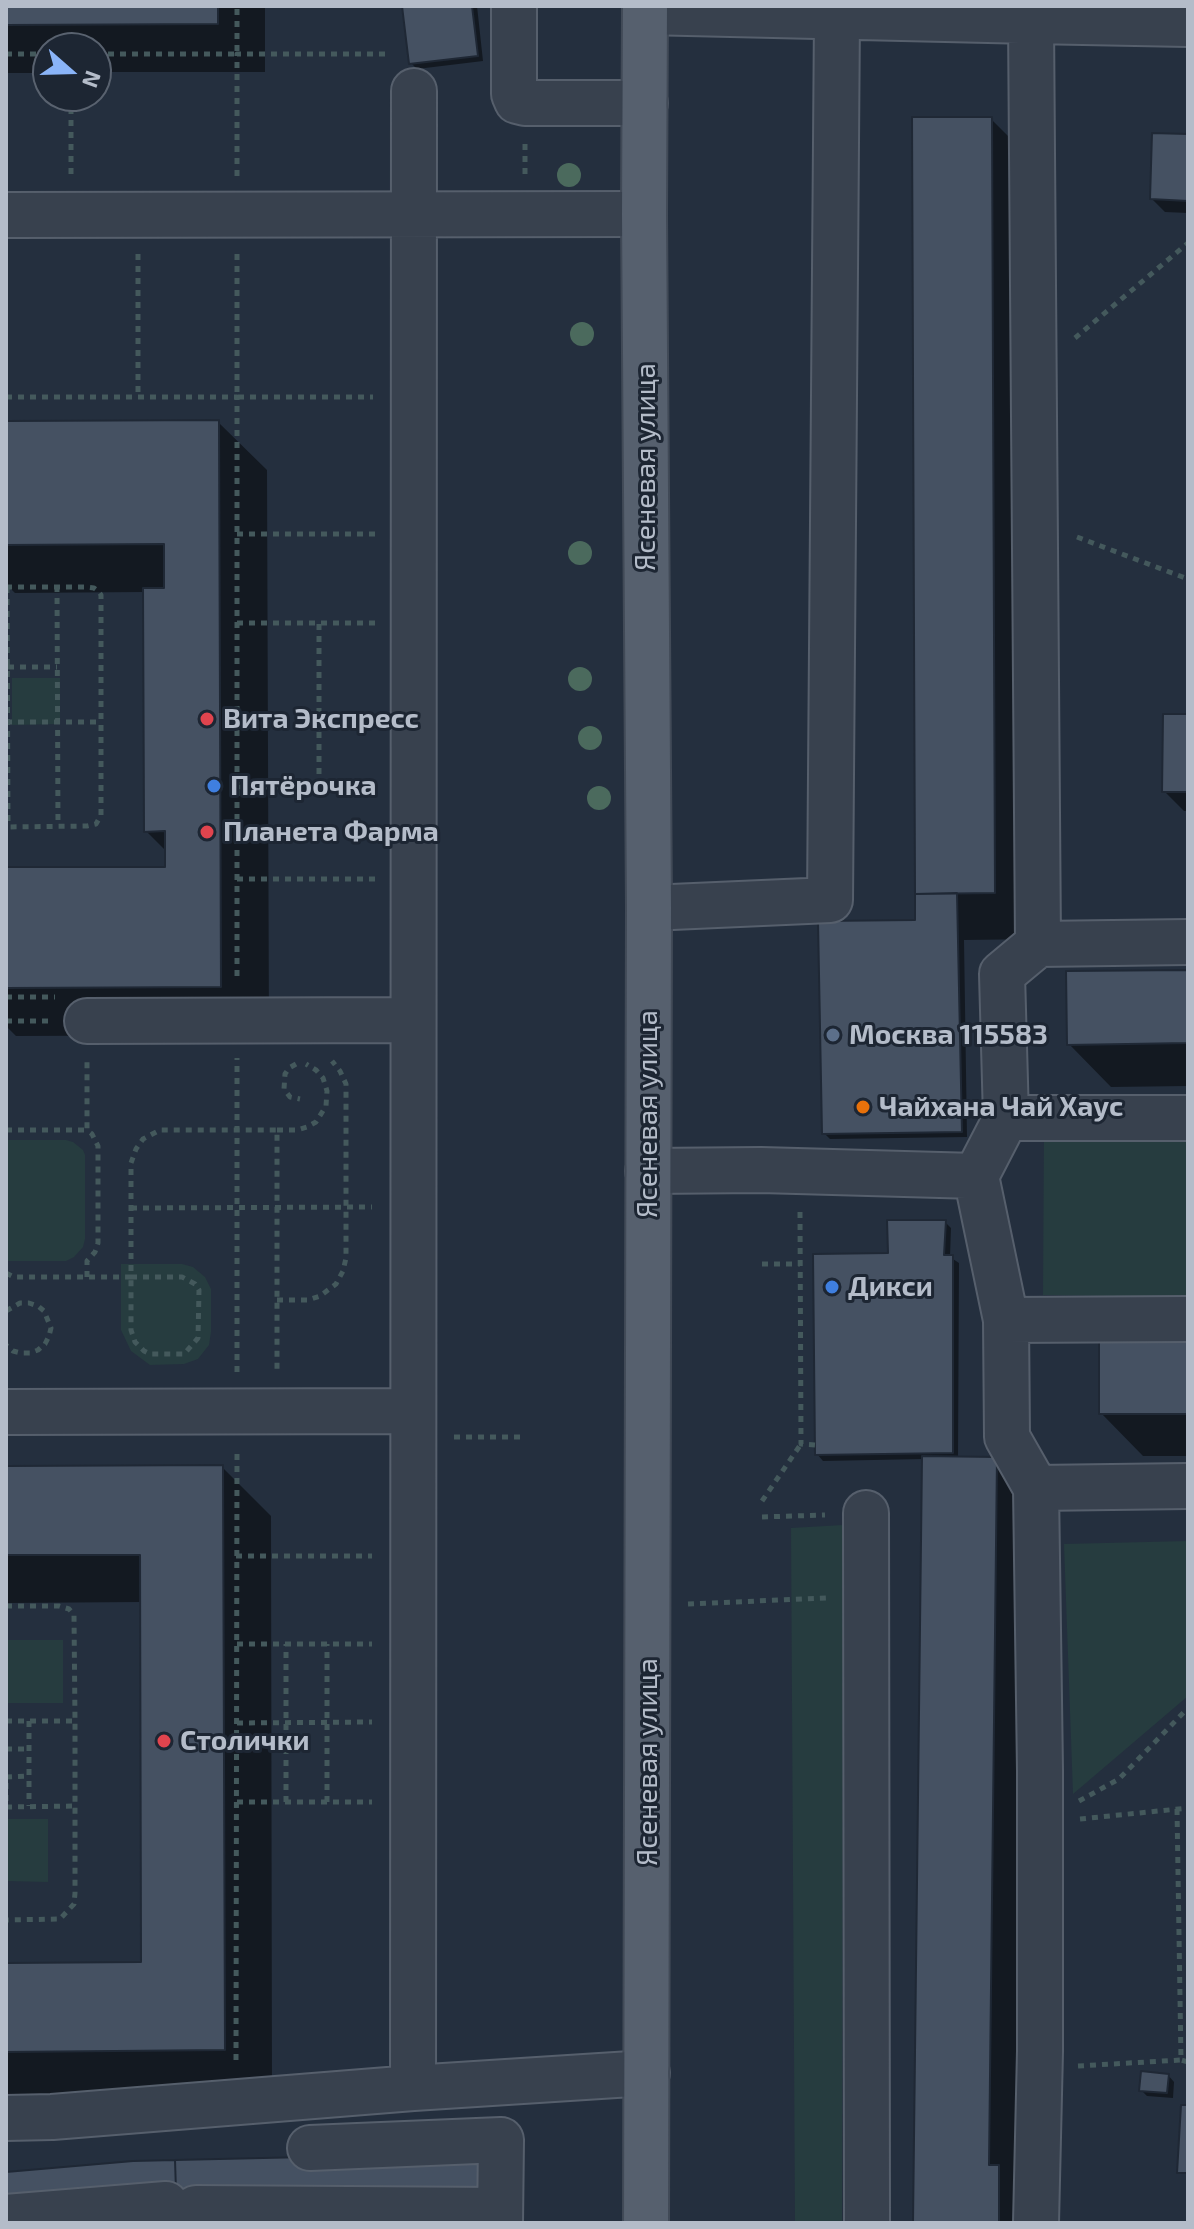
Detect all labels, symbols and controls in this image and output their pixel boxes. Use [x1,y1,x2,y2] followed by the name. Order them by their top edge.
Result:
[32,32,112,112] north arrow
[78,68,108,91] text: N
[629,363,663,571] street label: Ясеневая улица
[223,702,419,736] place label: Вита Экспресс
[198,710,216,728] marker: Вита Экспресс
[230,769,377,803] place label: Пятёрочка
[205,777,223,795] marker: Пятёрочка
[223,815,439,849] place label: Планета Фарма
[198,823,216,841] marker: Планета Фарма
[631,1010,665,1218] street label: Ясеневая улица
[849,1018,1048,1052] place label: Москва 115583
[824,1026,842,1044] marker: Москва 115583
[879,1090,1123,1124] place label: Чайхана Чай Хаус
[854,1098,872,1116] marker: Чайхана Чай Хаус
[848,1270,933,1304] place label: Дикси
[823,1278,841,1296] marker: Дикси
[631,1658,665,1866] street label: Ясеневая улица
[180,1724,310,1758] place label: Столички
[155,1732,173,1750] marker: Столички

